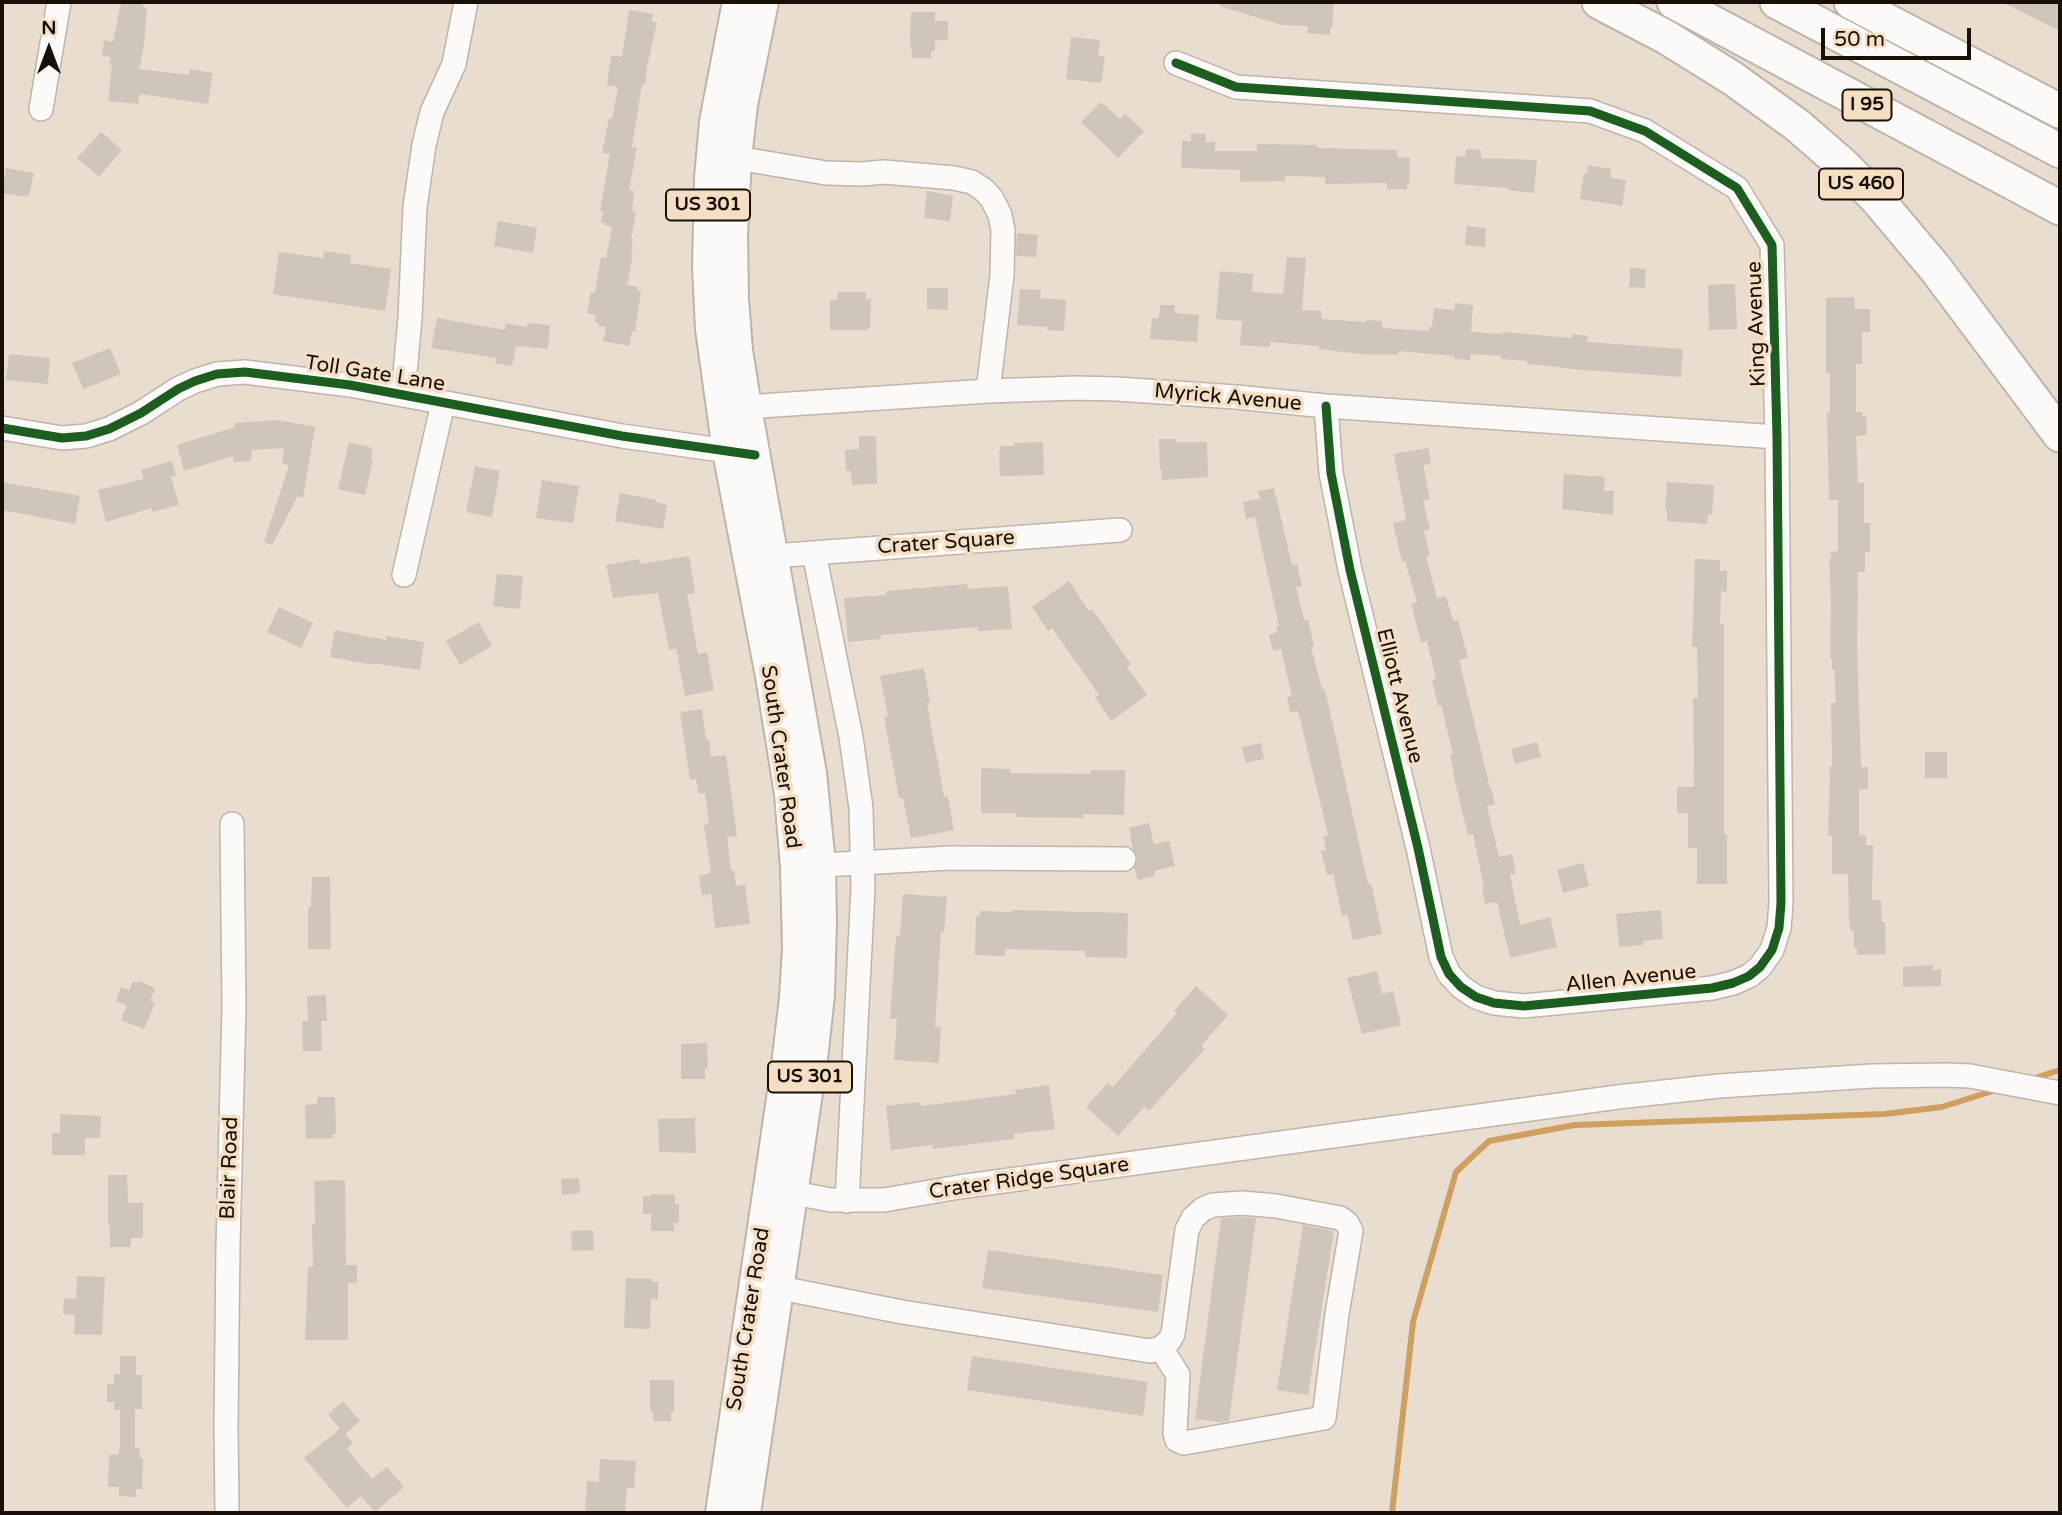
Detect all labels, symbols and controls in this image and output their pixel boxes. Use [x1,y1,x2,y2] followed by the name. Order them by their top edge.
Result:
[14,14,84,84] north arrow
[1824,14,1974,58] scale bar
[41,17,57,39] text: N
[1834,27,1885,52] text: 50 m
[1842,90,1892,120] road number: I 95
[1819,168,1903,200] road number: US 460
[666,190,750,220] road number: US 301
[1742,261,1772,387] street label: King Avenue
[303,350,447,398] street label: Toll Gate Lane
[1153,379,1303,417] street label: Myrick Avenue
[876,526,1016,560] street label: Crater Square
[1370,626,1428,766] street label: Elliott Avenue
[755,664,805,850] street label: South Crater Road
[1564,960,1698,998] street label: Allen Avenue
[768,1062,852,1092] road number: US 301
[216,1116,244,1220] street label: Blair Road
[927,1152,1131,1206] street label: Crater Ridge Square
[722,1226,776,1412] street label: South Crater Road

